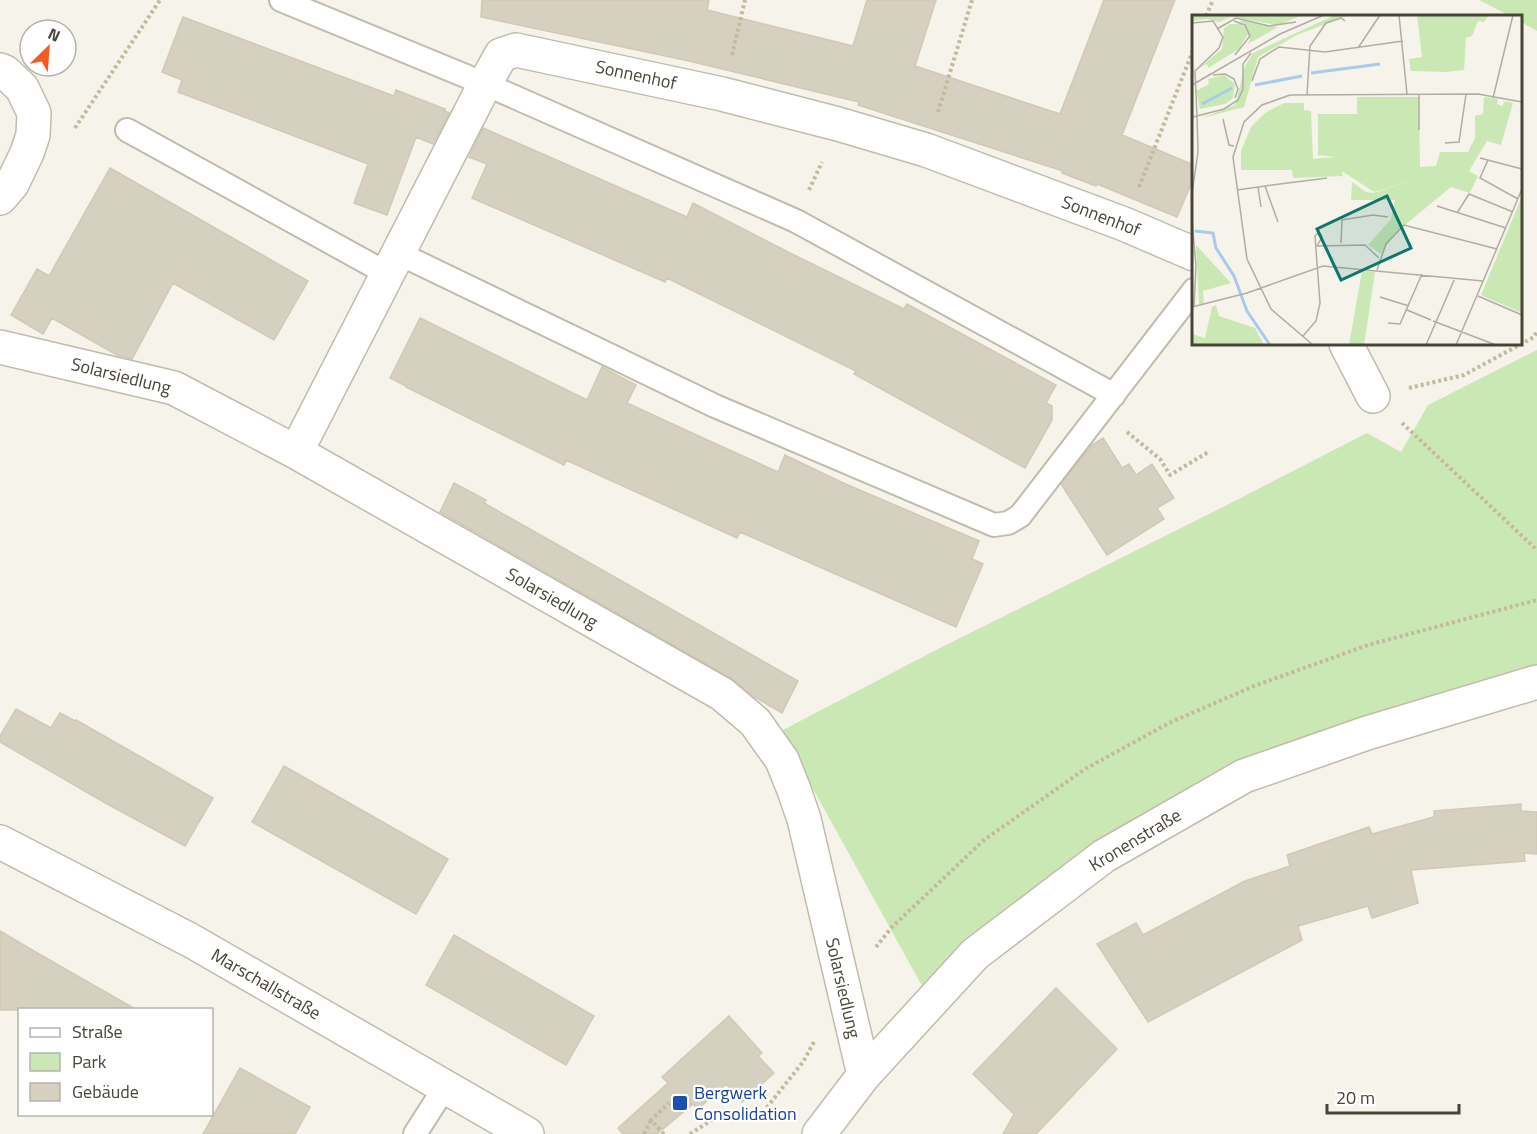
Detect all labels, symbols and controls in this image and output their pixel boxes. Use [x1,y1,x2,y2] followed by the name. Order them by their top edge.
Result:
[1192,15,1522,345] inset map
[18,18,78,78] north arrow
[44,21,64,48] text: N
[593,53,679,96] street label: Sonnenhof
[1058,188,1145,243] street label: Sonnenhof
[68,350,174,401] street label: Solarsiedlung
[501,560,603,635] street label: Solarsiedlung
[1083,801,1186,878] street label: Kronenstraße
[819,935,868,1041] street label: Solarsiedlung
[206,941,326,1026] street label: Marschallstraße
[18,1008,213,1116] legend
[72,1018,123,1045] text: Straße
[72,1048,107,1075] text: Park
[1327,1077,1459,1115] scale bar
[72,1078,139,1105] text: Gebäude
[694,1079,797,1127] place label: Bergwerk Consolidation
[1336,1084,1375,1111] text: 20 m
[671,1094,689,1112] marker: Bergwerk Consolidation

